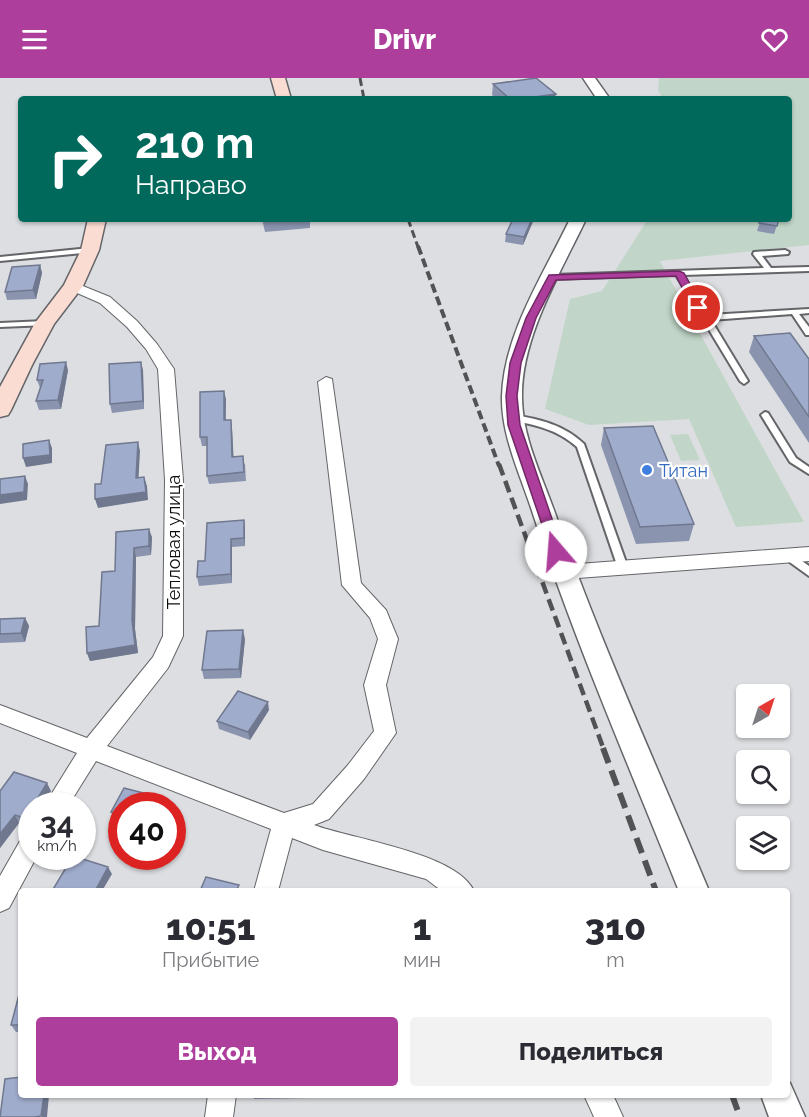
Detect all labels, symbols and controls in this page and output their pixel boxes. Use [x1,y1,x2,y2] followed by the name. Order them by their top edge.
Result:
[18,23,51,56] icon: menu
[758,23,791,56] icon: heart
[373,24,436,55] text: Drivr
[135,119,254,168] text: 210 m
[36,120,114,198] icon: right
[135,169,247,200] text: Направо
[672,282,723,333] pin
[681,291,714,324] icon: arrive
[659,460,708,481] place label: Титан
[640,463,654,477] marker: Титан
[163,475,184,609] street label: Тепловая улица
[524,519,588,583] position arrow
[736,684,790,738] north arrow
[736,684,790,870] map controls
[736,750,790,804] button: search
[108,792,186,870] speed limit sign: 40
[40,806,74,841] text: 34
[736,816,790,870] button: layers
[37,837,77,855] text: km/h
[166,906,255,948] text: 10:51
[413,906,431,948] text: 1
[585,906,646,948] text: 310
[162,948,259,972] text: Прибытие
[403,948,441,972] text: мин
[606,948,625,972] text: m
[36,1017,398,1086] button: Выход
[410,1017,772,1086] button: Поделиться

